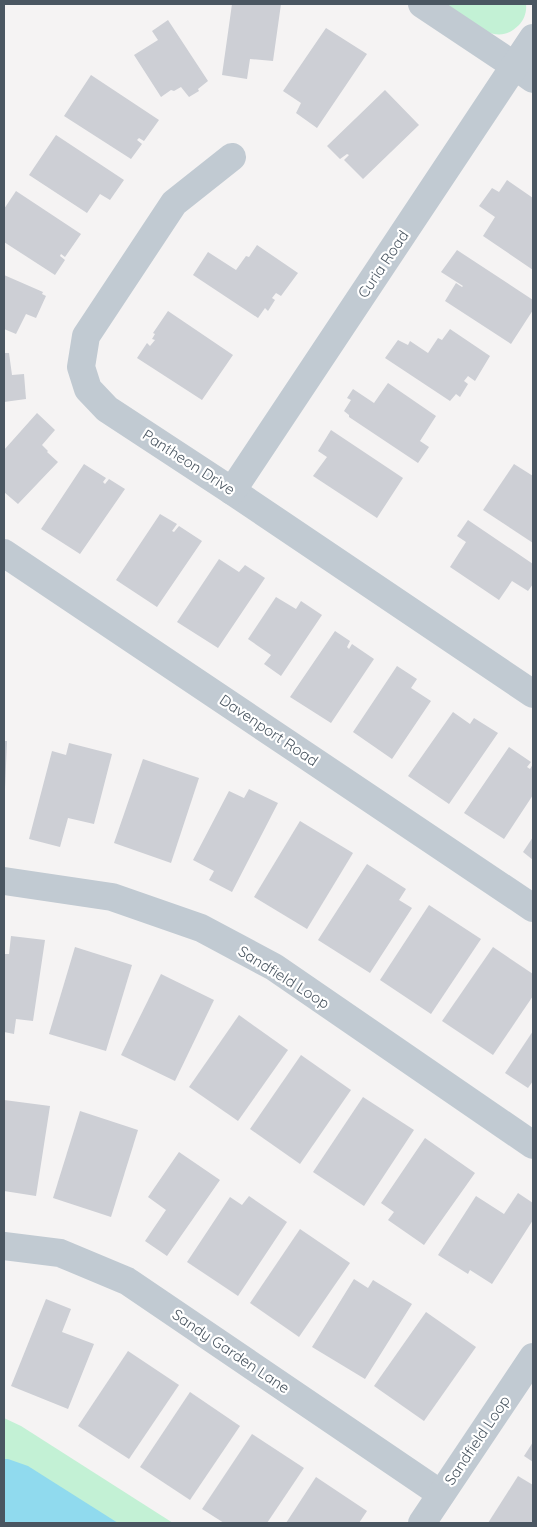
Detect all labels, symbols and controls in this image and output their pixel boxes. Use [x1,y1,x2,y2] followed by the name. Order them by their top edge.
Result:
[353,226,413,302] street label: Curia Road
[139,425,239,499] street label: Pantheon Drive
[216,690,322,770] street label: Davenport Road
[235,941,333,1013] street label: Sandfield Loop
[169,1305,293,1397] street label: Sandy Garden Lane
[440,1392,514,1488] street label: Sandfield Loop

